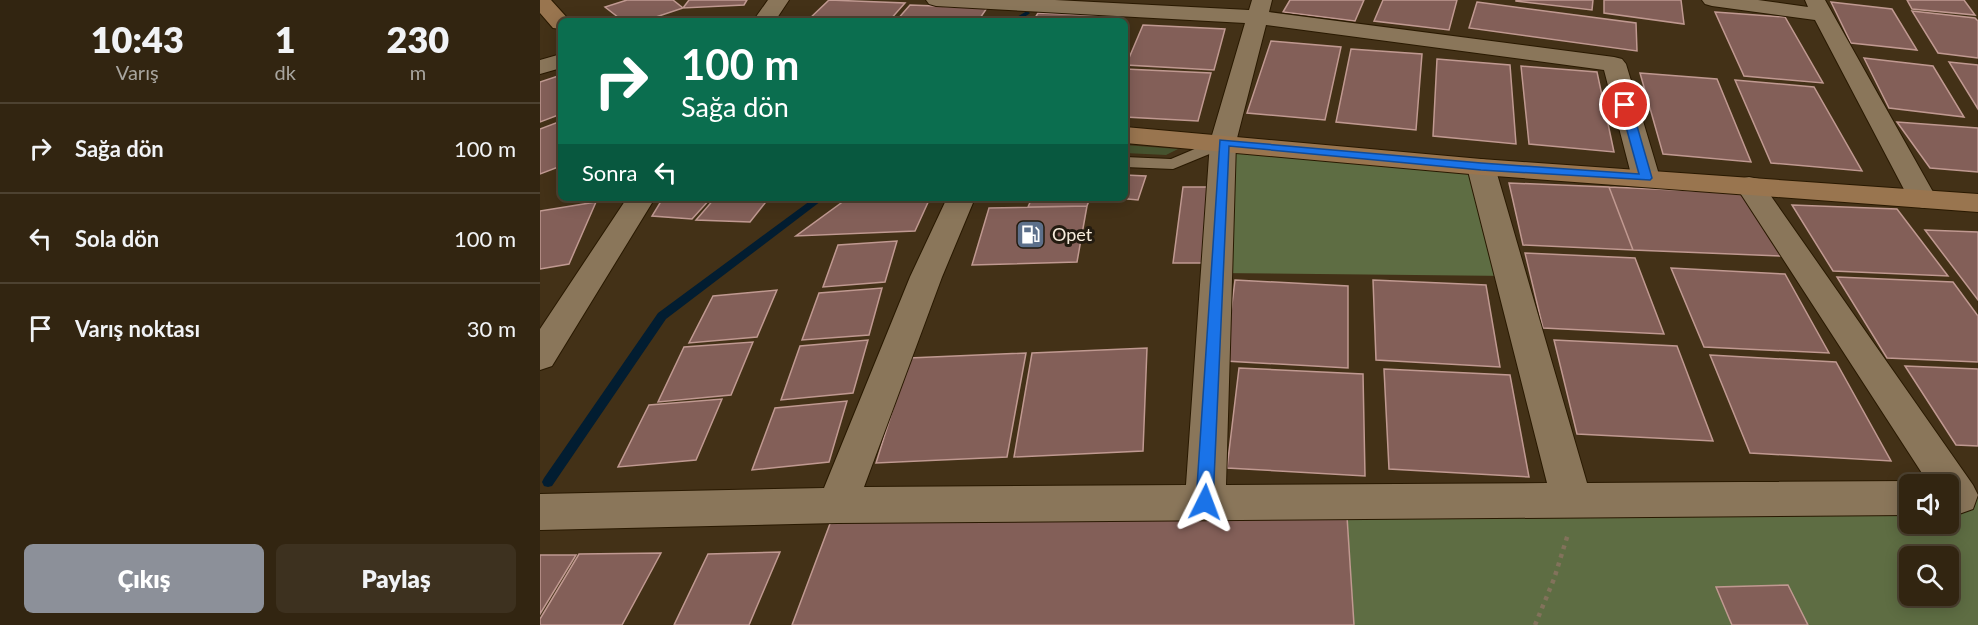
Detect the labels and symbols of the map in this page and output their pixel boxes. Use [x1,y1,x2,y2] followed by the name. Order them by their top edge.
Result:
[1599,79,1650,130] pin
[1015,219,1047,251] fuel station icon: Opet
[1052,223,1093,245] place label: Opet
[1173,470,1237,534] position arrow

